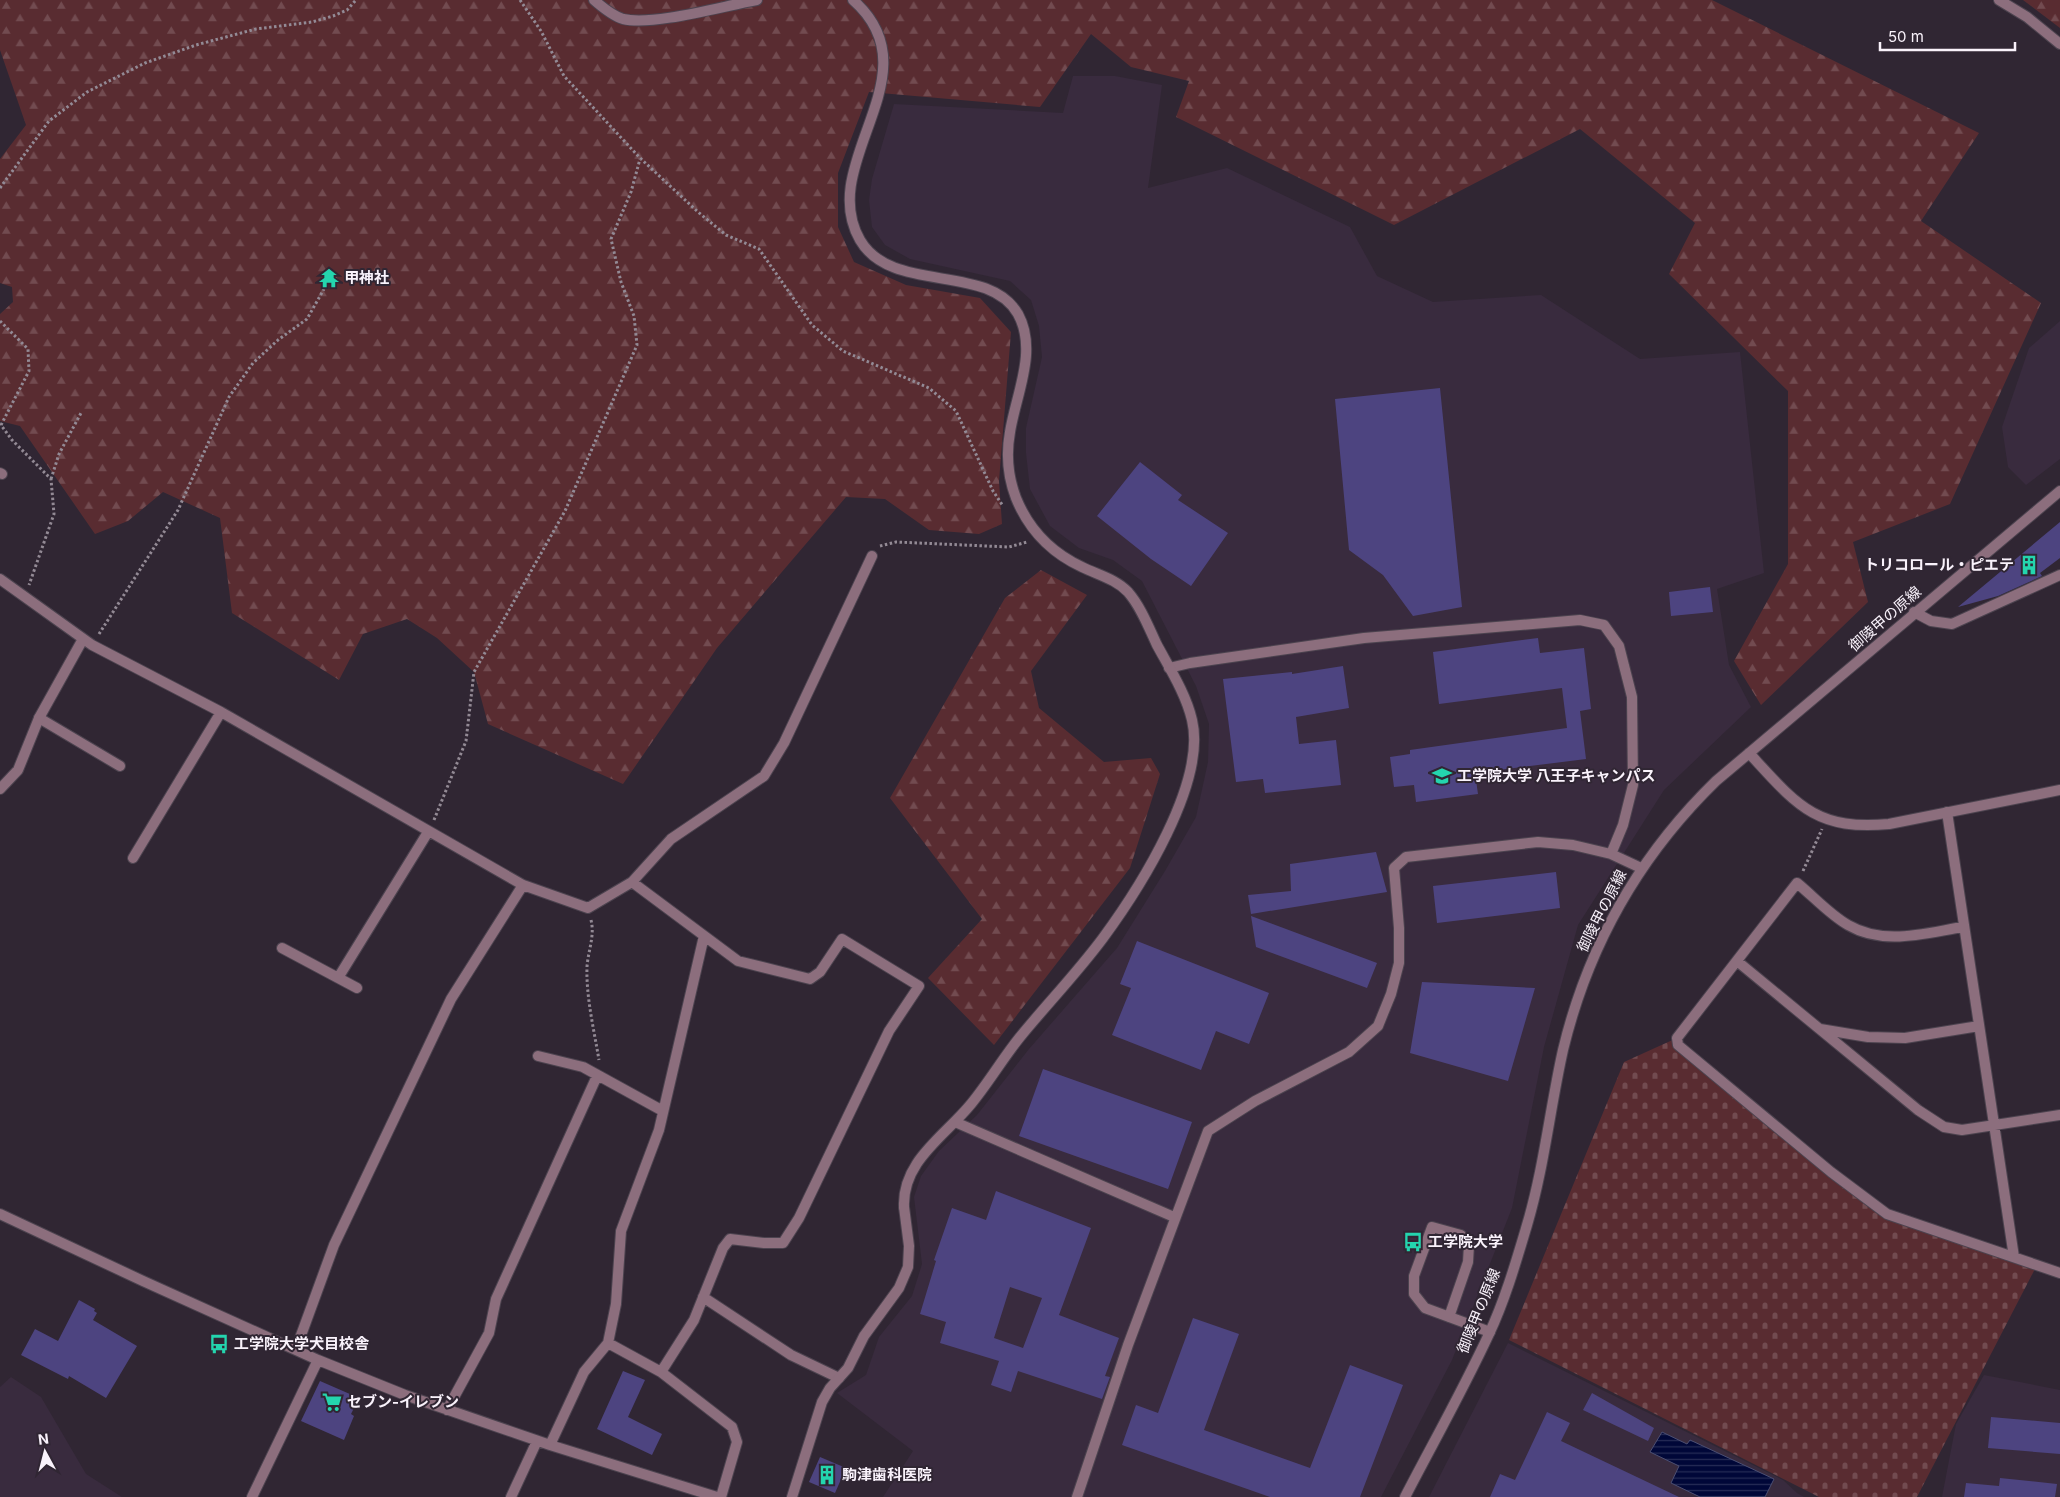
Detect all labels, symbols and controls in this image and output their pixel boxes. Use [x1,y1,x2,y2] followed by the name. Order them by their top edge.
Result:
[1880,20,2015,52] scale bar
[1888,27,1924,46] text: 50 m
[318,267,340,289] temple icon: 甲神社
[344,268,389,287] place label: 甲神社
[2018,554,2040,576] building icon: トリコロール・ピエテ
[1864,555,2014,574] place label: トリコロール・ピエテ
[1844,582,1925,655] street label: 御陵甲の原線
[1431,765,1453,787] school or university icon: 工学院大学 八王子キャンパス
[1457,766,1656,785] place label: 工学院大学 八王子キャンパス
[1573,866,1630,955] street label: 御陵甲の原線
[1402,1231,1424,1253] bus stop icon: 工学院大学
[1428,1232,1503,1251] place label: 工学院大学
[1453,1266,1504,1356] street label: 御陵甲の原線
[208,1333,230,1355] bus stop icon: 工学院大学犬目校舎
[234,1334,370,1353] place label: 工学院大学犬目校舎
[321,1391,343,1413] supermarket icon: セブン-イレブン
[347,1392,459,1411] place label: セブン-イレブン
[20,1427,70,1477] north arrow
[37,1430,50,1448] text: N
[816,1464,838,1486] building icon: 駒津歯科医院
[842,1465,932,1484] place label: 駒津歯科医院

